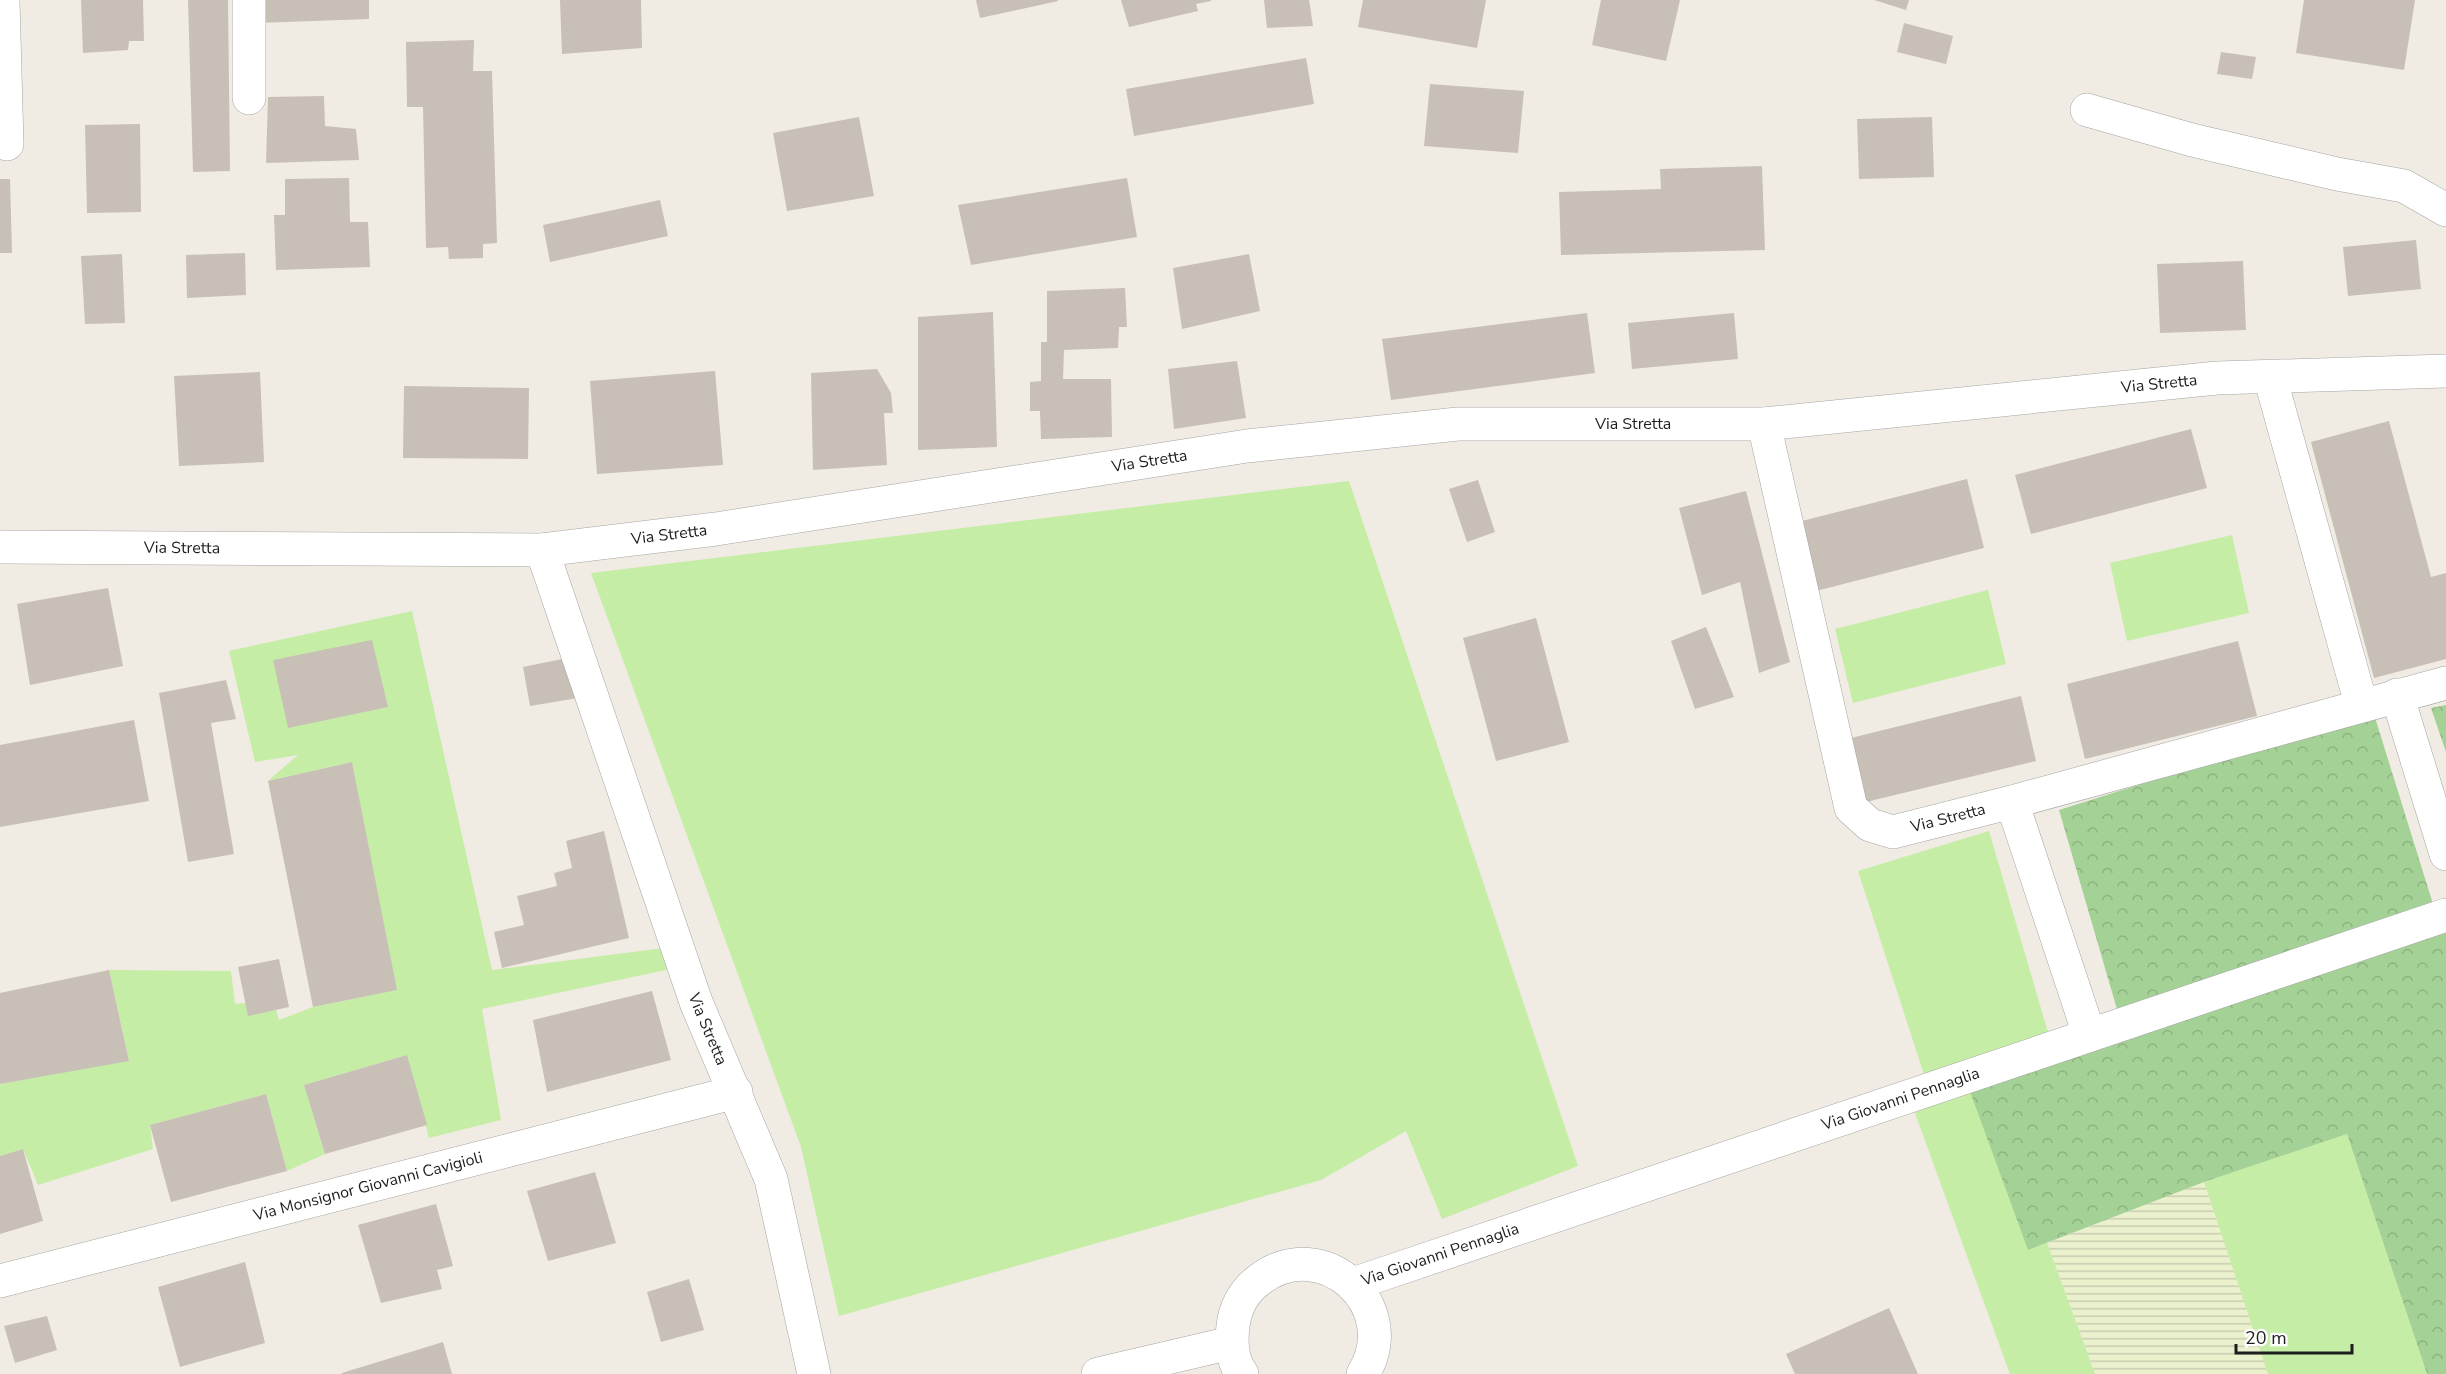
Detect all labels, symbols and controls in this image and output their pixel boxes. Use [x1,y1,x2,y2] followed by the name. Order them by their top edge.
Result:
[2119,369,2198,399] street label: Via Stretta
[1594,413,1671,435] street label: Via Stretta
[1109,444,1189,478] street label: Via Stretta
[629,519,708,550] street label: Via Stretta
[143,537,220,559] street label: Via Stretta
[1907,798,1988,838] street label: Via Stretta
[682,989,733,1069] street label: Via Stretta
[1818,1062,1983,1136] street label: Via Giovanni Pennaglia
[250,1147,485,1227] street label: Via Monsignor Giovanni Cavigioli
[1357,1218,1522,1292] street label: Via Giovanni Pennaglia
[2236,1317,2352,1355] scale bar
[2245,1326,2287,1350] text: 20 m

